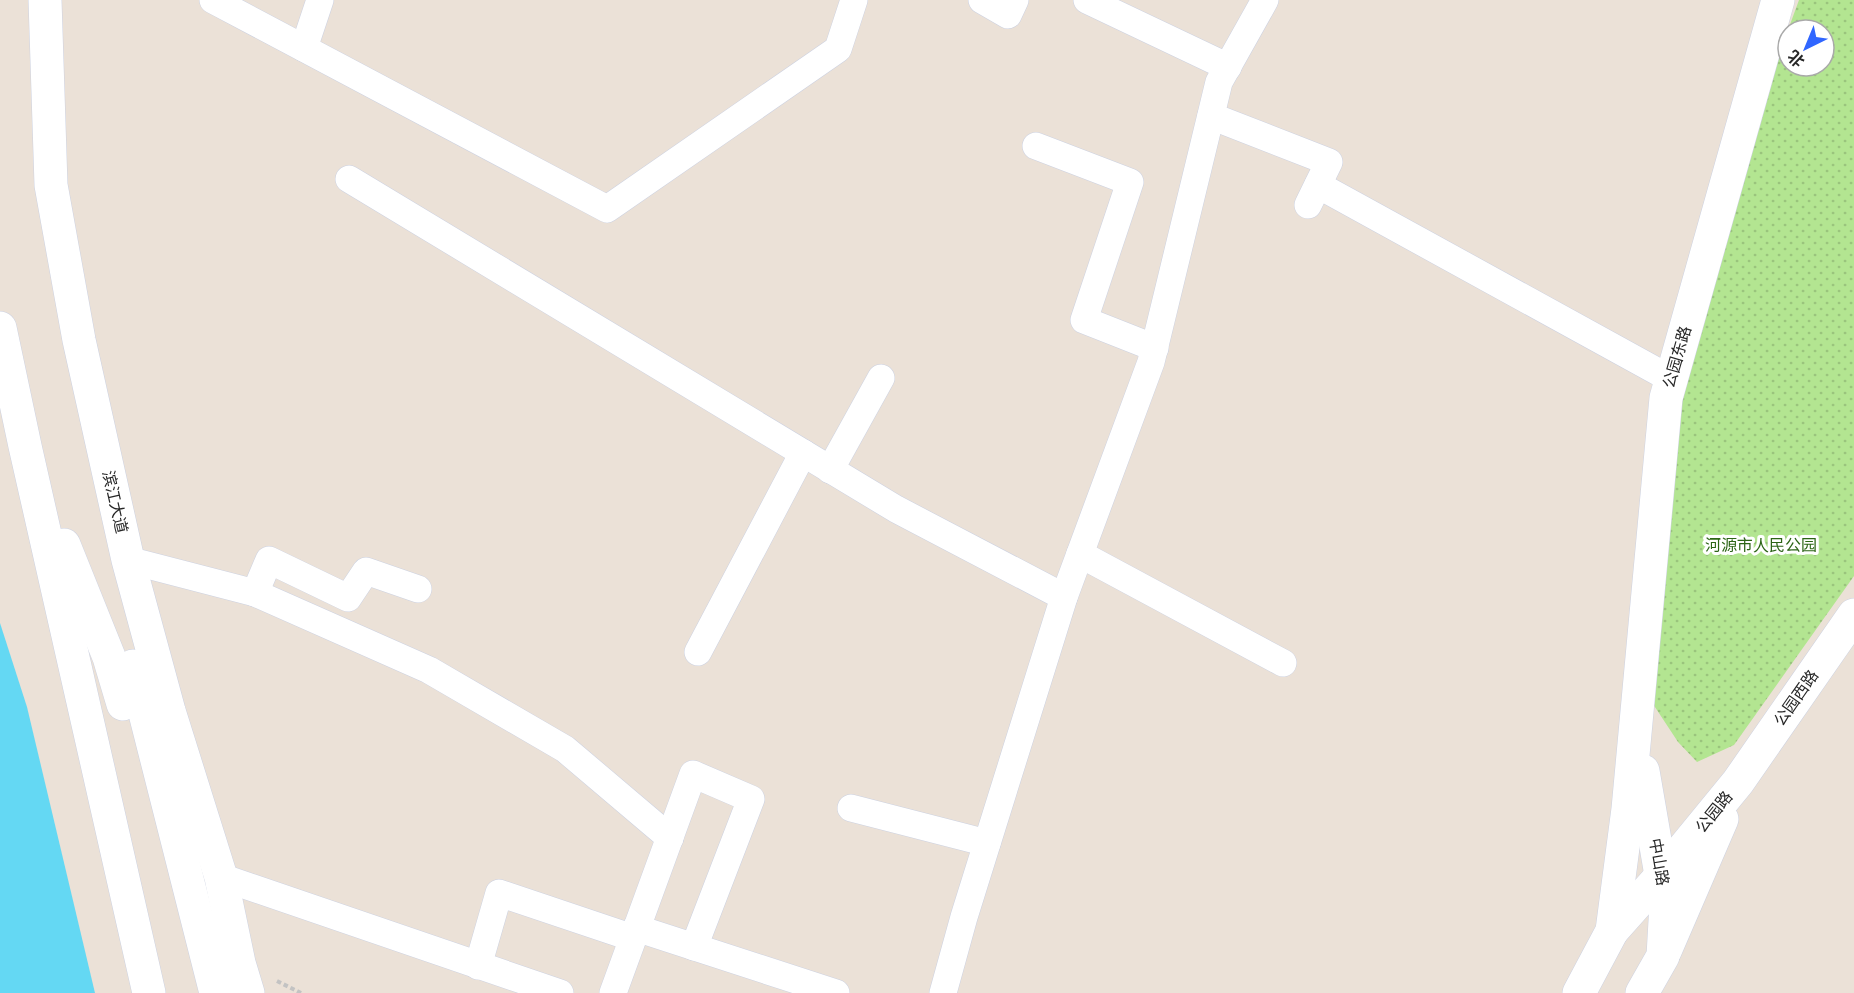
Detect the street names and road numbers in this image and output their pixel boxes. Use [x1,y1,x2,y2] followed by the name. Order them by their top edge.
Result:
[1659,324,1695,390] street label: 公园东路
[99,469,131,535] street label: 滨江大道
[1770,666,1822,730] street label: 公园西路
[1692,787,1736,837] street label: 公园路
[1645,837,1673,887] street label: 中山路

